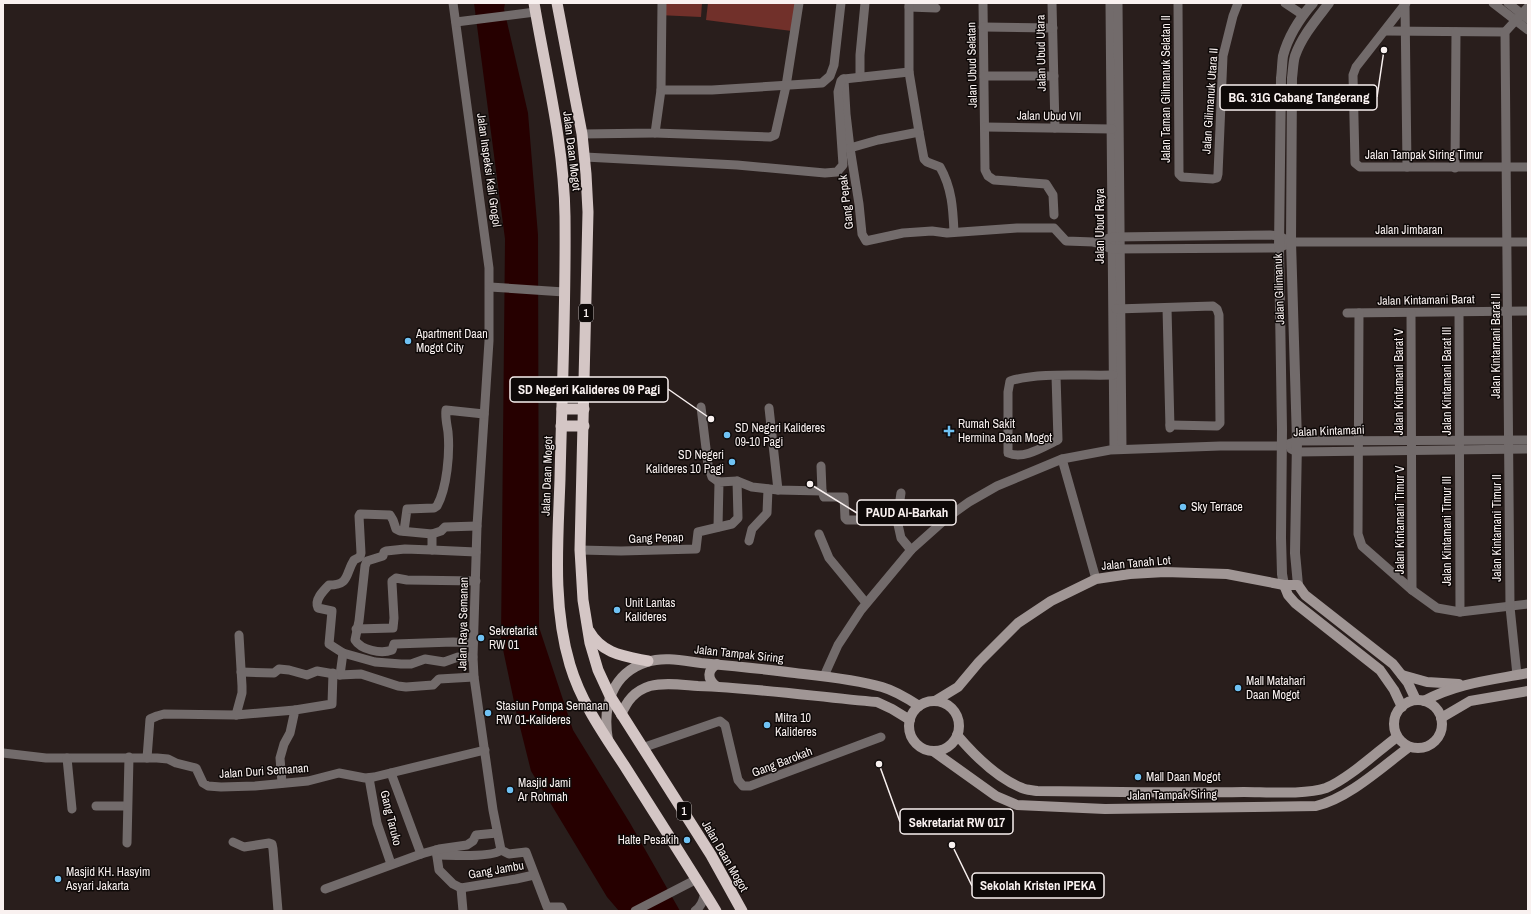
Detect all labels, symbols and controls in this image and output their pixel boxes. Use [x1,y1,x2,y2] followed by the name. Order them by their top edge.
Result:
[1032,14,1050,91] street label: Jalan Ubud Utara
[1158,15,1174,163] street label: Jalan Taman Gilimanuk Selatan II
[963,22,981,108] street label: Jalan Ubud Selatan
[1198,48,1222,154] street label: Jalan Gilimanuk Utara II
[1220,85,1377,110] callout: BG. 31G Cabang Tangerang
[1229,89,1370,106] text: BG. 31G Cabang Tangerang
[1017,107,1081,125] street label: Jalan Ubud VII
[559,110,585,192] street label: Jalan Daan Mogot
[473,112,505,228] street label: Jalan Inspeksi Kali Grogol
[1365,147,1484,163] street label: Jalan Tampak Siring Timur
[835,174,857,230] street label: Gang Pepak
[1092,188,1108,264] street label: Jalan Ubud Raya
[1375,222,1443,238] street label: Jalan Jimbaran
[1270,253,1288,325] street label: Jalan Gilimanuk
[1377,291,1475,309] street label: Jalan Kintamani Barat
[1488,293,1504,399] street label: Jalan Kintamani Barat II
[579,304,593,322] road number: 1
[415,326,488,356] place label: Apartment Daan Mogot City
[1439,327,1455,435] street label: Jalan Kintamani Barat III
[1391,328,1407,435] street label: Jalan Kintamani Barat V
[403,336,413,346] marker: Apartment Daan Mogot City
[510,377,668,402] callout: SD Negeri Kalideres 09 Pagi
[518,381,660,398] text: SD Negeri Kalideres 09 Pagi
[958,416,1052,446] place label: Rumah Sakit Hermina Daan Mogot
[735,420,825,450] place label: SD Negeri Kalideres 09-10 Pagi
[1293,422,1365,440] street label: Jalan Kintamani
[943,425,955,437] marker: Rumah Sakit Hermina Daan Mogot
[722,430,732,440] marker: SD Negeri Kalideres 09-10 Pagi
[538,436,556,516] street label: Jalan Daan Mogot
[646,447,724,477] place label: SD Negeri Kalideres 10 Pagi
[727,457,737,467] marker: SD Negeri Kalideres 10 Pagi
[1392,465,1408,574] street label: Jalan Kintamani Timur V
[1489,474,1505,582] street label: Jalan Kintamani Timur II
[1439,476,1455,586] street label: Jalan Kintamani Timur III
[1191,499,1243,515] place label: Sky Terrace
[857,500,956,525] callout: PAUD Al-Barkah
[1178,502,1188,512] marker: Sky Terrace
[866,504,948,521] text: PAUD Al-Barkah
[628,529,684,547] street label: Gang Pepap
[1101,552,1172,574] street label: Jalan Tanah Lot
[454,577,472,671] street label: Jalan Raya Semanan
[625,595,675,625] place label: Unit Lantas Kalideres
[612,605,622,615] marker: Unit Lantas Kalideres
[489,623,537,653] place label: Sekretariat RW 01
[476,633,486,643] marker: Sekretariat RW 01
[694,641,785,667] street label: Jalan Tampak Siring
[1246,673,1306,703] place label: Mall Matahari Daan Mogot
[1233,683,1243,693] marker: Mall Matahari Daan Mogot
[496,698,608,728] place label: Stasiun Pompa Semanan RW 01-Kalideres
[483,708,493,718] marker: Stasiun Pompa Semanan RW 01-Kalideres
[775,710,817,740] place label: Mitra 10 Kalideres
[762,720,772,730] marker: Mitra 10 Kalideres
[750,743,814,781] street label: Gang Barokah
[219,760,309,782] street label: Jalan Duri Semanan
[1146,769,1221,785] place label: Mall Daan Mogot
[1133,772,1143,782] marker: Mall Daan Mogot
[517,775,571,805] place label: Masjid Jami Ar Rohmah
[505,785,515,795] marker: Masjid Jami Ar Rohmah
[1127,786,1218,804] street label: Jalan Tampak Siring
[376,789,406,847] street label: Gang Taruko
[677,802,691,820] road number: 1
[900,809,1013,834] callout: Sekretariat RW 017
[909,814,1005,831] text: Sekretariat RW 017
[698,817,752,895] street label: Jalan Daan Mogot
[618,832,679,848] place label: Halte Pesakih
[682,835,692,845] marker: Halte Pesakih
[467,857,525,883] street label: Gang Jambu
[65,864,150,894] place label: Masjid KH. Hasyim Asyari Jakarta
[972,873,1104,898] callout: Sekolah Kristen IPEKA
[53,874,63,884] marker: Masjid KH. Hasyim Asyari Jakarta
[980,877,1096,894] text: Sekolah Kristen IPEKA

